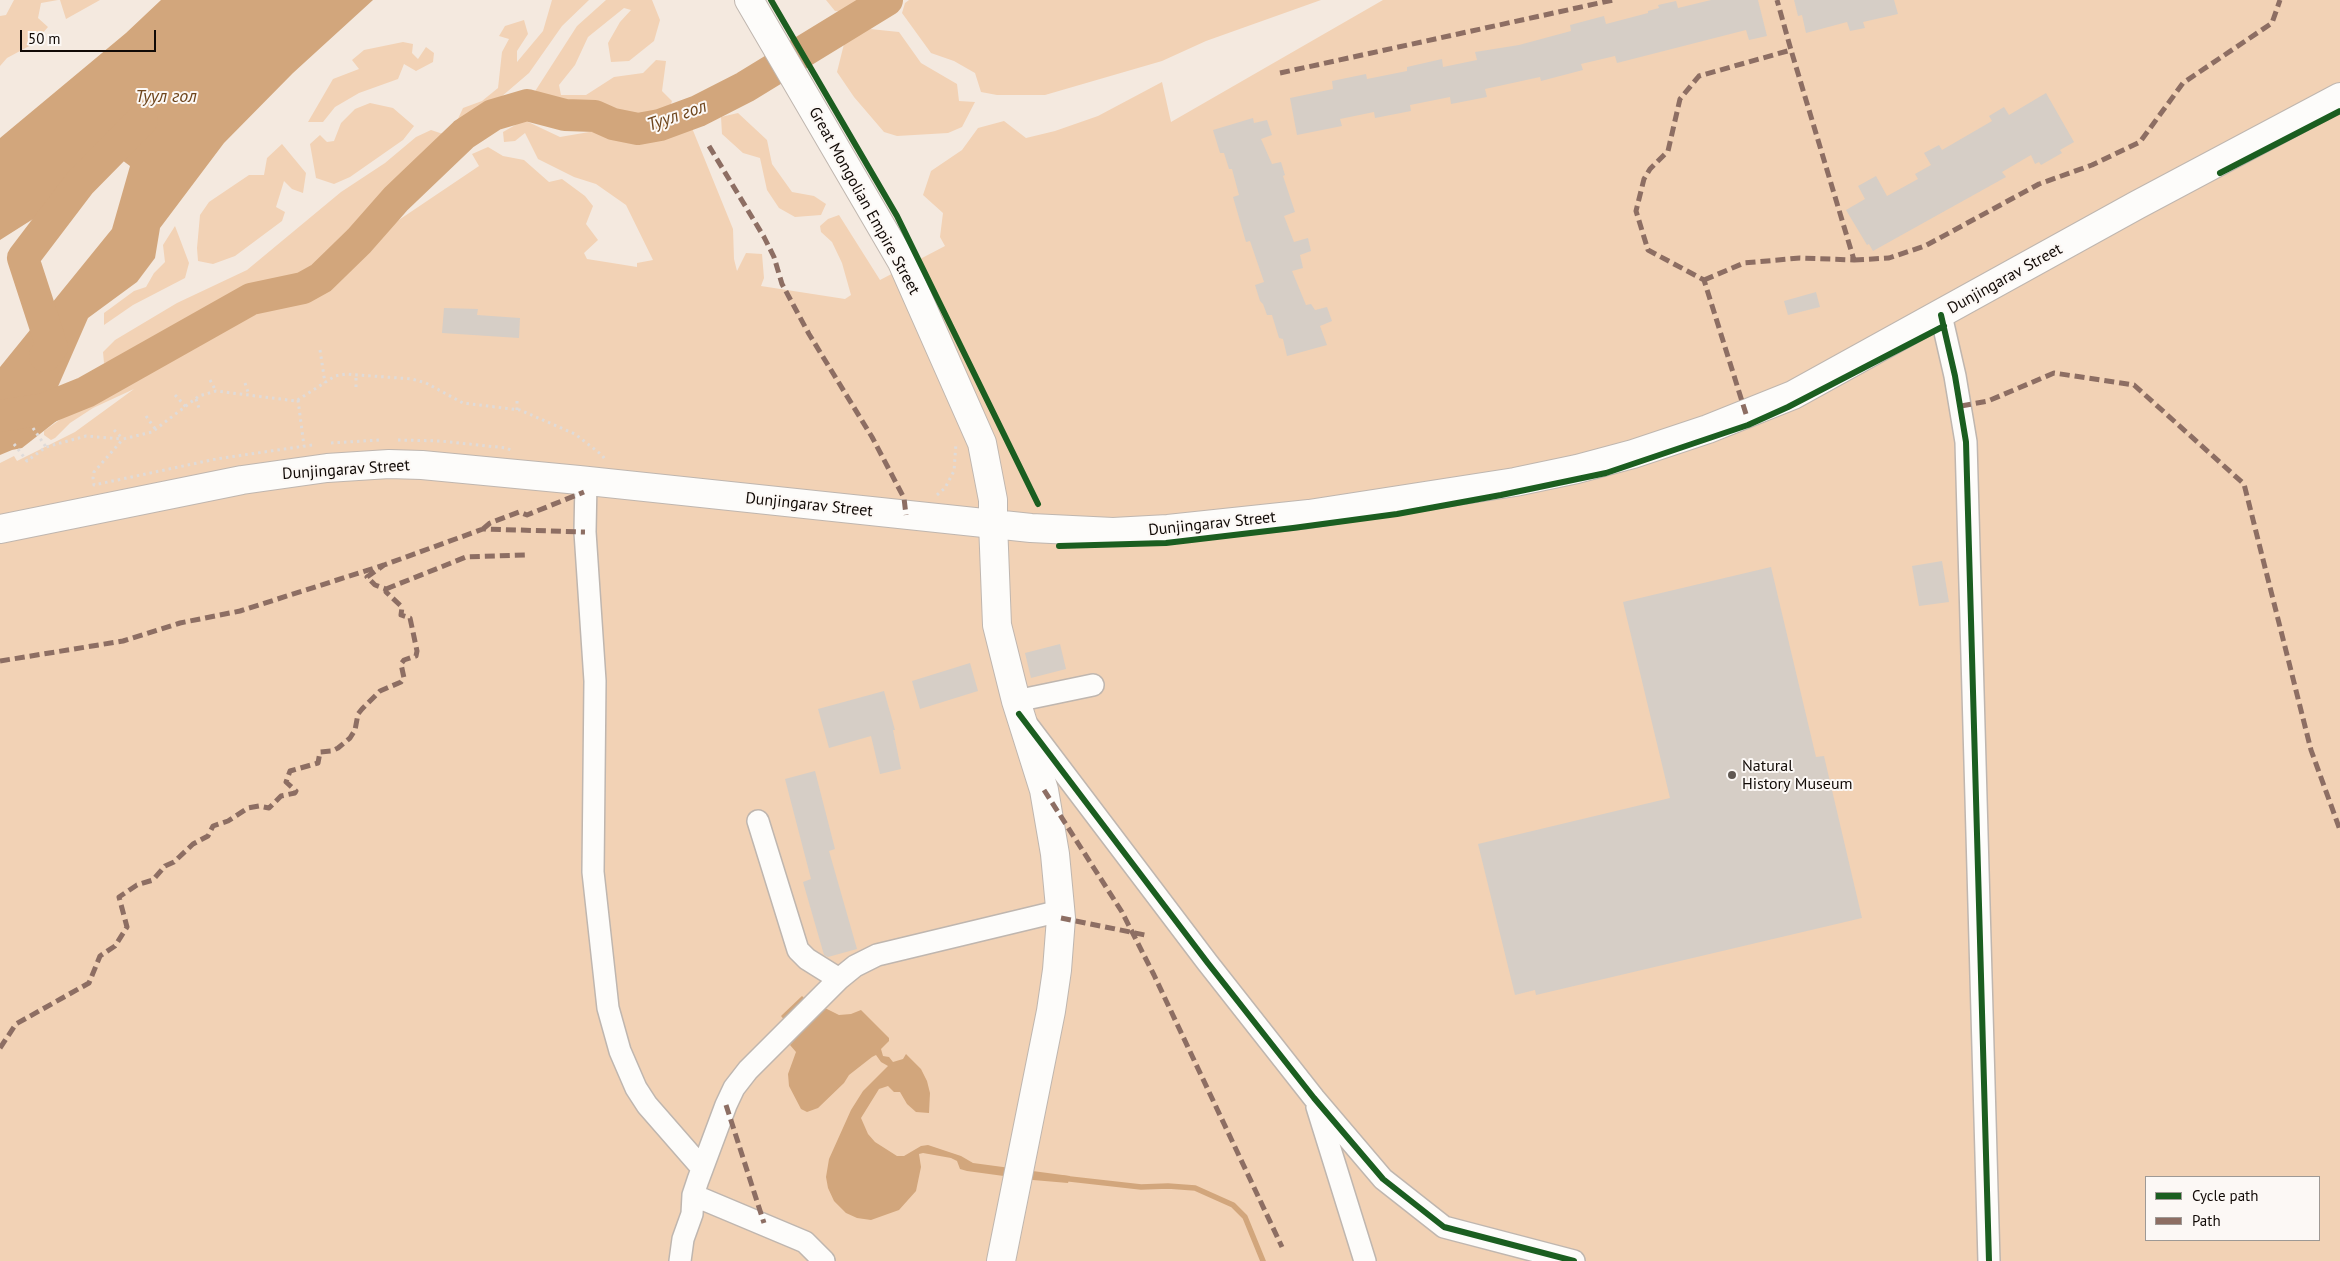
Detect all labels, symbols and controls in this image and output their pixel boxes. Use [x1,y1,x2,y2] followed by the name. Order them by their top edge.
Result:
[22,20,159,52] scale bar
[28,29,61,48] text: 50 m
[135,86,197,108] water label: Туул гол
[644,96,710,136] water label: Туул гол
[804,104,924,298] street label: Great Mongolian Empire Street
[1944,240,2066,318] street label: Dunjingarav Street
[282,456,410,484] street label: Dunjingarav Street
[744,489,874,521] street label: Dunjingarav Street
[1147,508,1277,540] street label: Dunjingarav Street
[1742,756,1853,794] place label: Natural History Museum
[1726,769,1738,781] marker: Natural History Museum
[2145,1176,2320,1241] legend
[2192,1186,2258,1205] text: Cycle path
[2192,1211,2221,1230] text: Path

